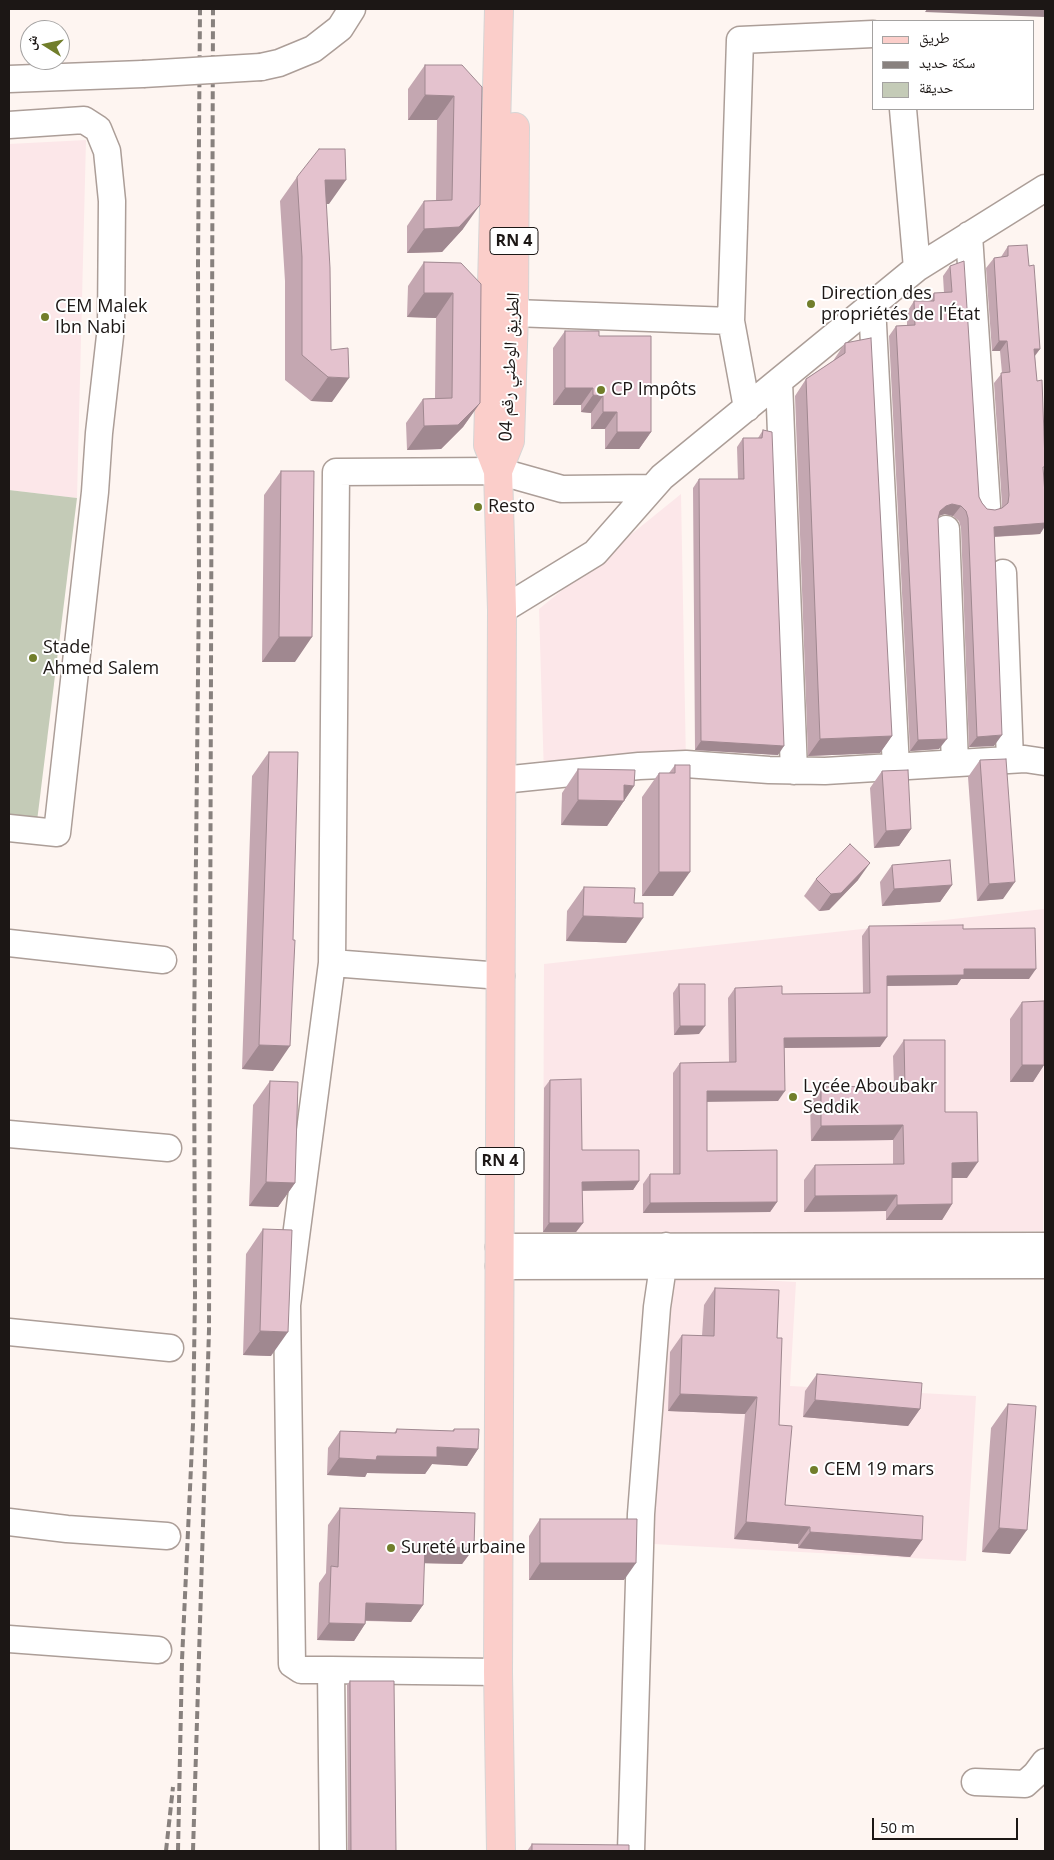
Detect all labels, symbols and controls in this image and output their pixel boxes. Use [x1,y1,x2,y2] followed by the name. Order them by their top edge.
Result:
[20,20,70,70] north arrow
[872,20,1034,110] legend
[919,27,950,47] text: طريق
[20,34,41,51] text: ش
[919,52,975,72] text: سكة حديد
[919,77,953,97] text: حديقة
[490,228,538,255] road number: RN 4
[821,283,980,326] place label: Direction des propriétés de l'État
[495,292,525,442] street label: الطريق الوطني رقم 04
[55,296,148,338] place label: CEM Malek Ibn Nabi
[805,298,817,310] marker: Direction des propriétés de l'État
[39,311,51,323] marker: CEM Malek Ibn Nabi
[611,379,696,401] place label: CP Impôts
[595,384,607,396] marker: CP Impôts
[488,496,535,518] place label: Resto
[472,501,484,513] marker: Resto
[43,637,159,680] place label: Stade Ahmed Salem
[27,652,39,664] marker: Stade Ahmed Salem
[803,1076,937,1118] place label: Lycée Aboubakr Seddik
[787,1091,799,1103] marker: Lycée Aboubakr Seddik
[476,1148,524,1174] road number: RN 4
[824,1459,934,1481] place label: CEM 19 mars
[808,1464,820,1476] marker: CEM 19 mars
[401,1537,526,1559] place label: Sureté urbaine
[385,1542,397,1554] marker: Sureté urbaine
[874,1808,1020,1840] scale bar
[880,1817,915,1837] text: 50 m

